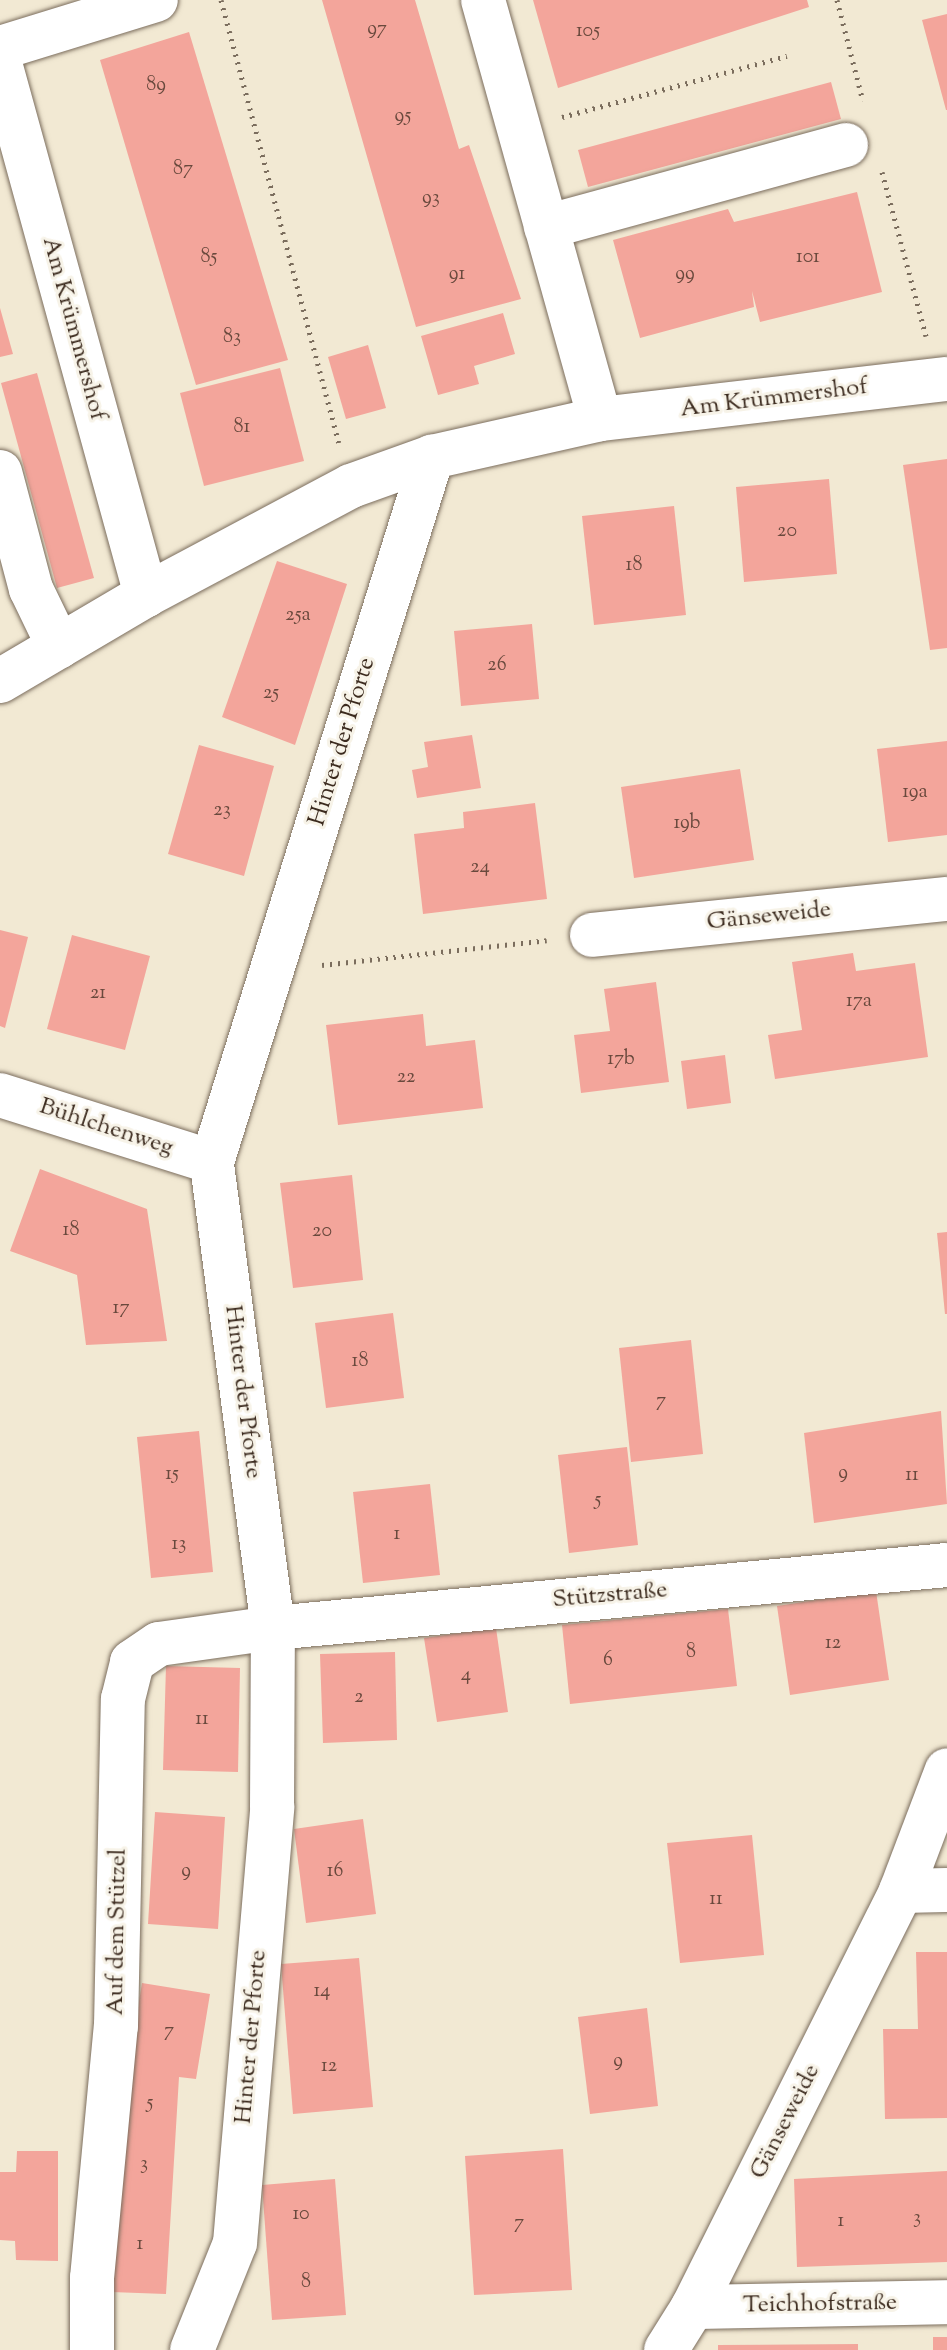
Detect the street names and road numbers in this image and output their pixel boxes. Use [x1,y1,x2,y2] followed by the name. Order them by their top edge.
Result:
[35,234,111,424] street label: Am Krümmershof
[679,373,869,425] street label: Am Krümmershof
[304,654,382,830] street label: Hinter der Pforte
[705,896,833,938] street label: Gänseweide
[36,1093,176,1163] street label: Bühlchenweg
[217,1304,267,1480] street label: Hinter der Pforte
[551,1577,669,1615] street label: Stützstraße
[102,1848,134,2016] street label: Auf dem Stützel
[230,1949,274,2125] street label: Hinter der Pforte
[745,2060,827,2184] street label: Gänseweide
[743,2289,897,2321] street label: Teichhofstraße

